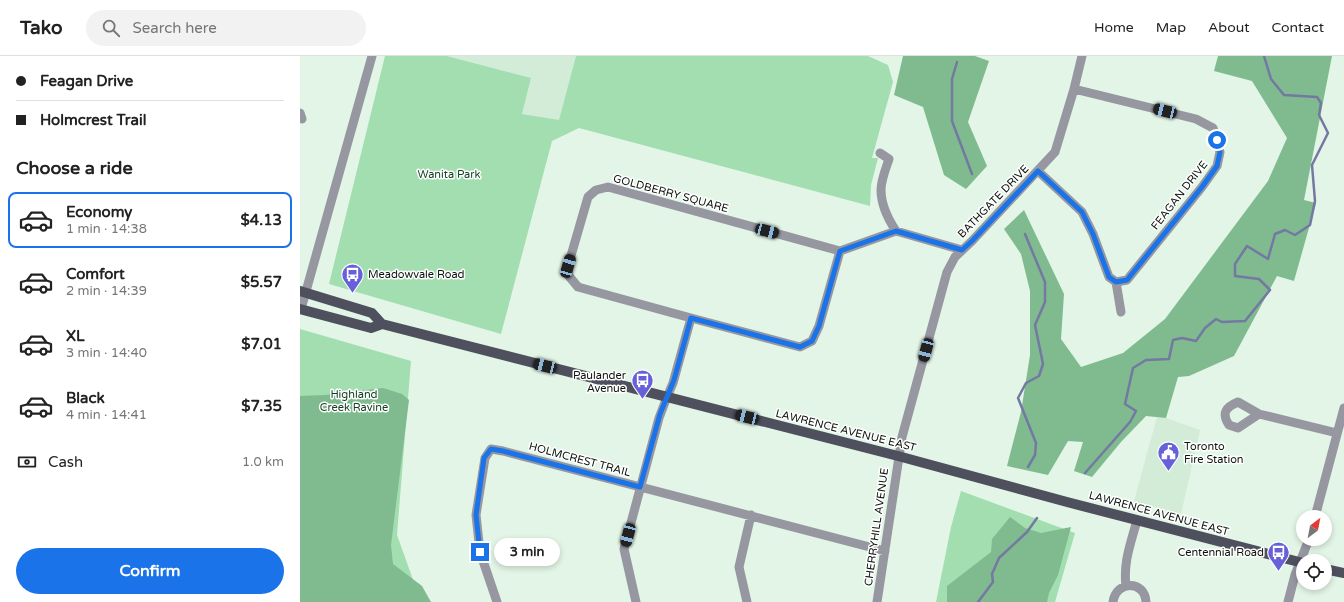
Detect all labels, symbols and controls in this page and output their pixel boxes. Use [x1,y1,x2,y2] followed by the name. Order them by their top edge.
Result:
[86,10,366,46] search box
[20,17,62,39] text: Tako
[100,17,122,39] icon: search
[132,19,217,37] text: Search here
[1094,19,1134,36] text: Home
[1156,19,1186,36] text: Map
[1208,19,1250,36] text: About
[1272,19,1324,36] text: Contact
[40,72,133,90] text: Feagan Drive
[1152,102,1178,120] car
[40,111,146,129] text: Holmcrest Trail
[1208,131,1226,149] route start
[16,157,133,179] text: Choose a ride
[1148,158,1210,232] street label: FEAGAN DRIVE
[955,162,1032,241] street label: BATHGATE DRIVE
[417,168,481,181] park label: Wanita Park
[612,172,730,215] street label: GOLDBERRY SQUARE
[18,202,54,238] icon: car
[66,203,132,221] text: Economy
[241,211,282,229] text: $4.13
[66,221,147,237] text: 1 min · 14:38
[754,222,780,240] car
[559,253,577,279] car
[339,261,365,294] bus stop icon: Meadowvale Road
[18,264,54,300] icon: car
[66,265,125,283] text: Comfort
[368,268,465,281] place label: Meadowvale Road
[241,273,282,291] text: $5.57
[66,283,147,299] text: 2 min · 14:39
[18,326,54,362] icon: car
[66,327,85,345] text: XL
[241,335,282,353] text: $7.01
[917,337,935,363] car
[66,345,147,361] text: 3 min · 14:40
[532,357,558,375] car
[629,368,655,401] bus stop icon: Paulander Avenue
[573,369,627,395] place label: Paulander Avenue
[18,388,54,424] icon: car
[320,388,388,414] park label: Highland Creek Ravine
[66,389,105,407] text: Black
[241,397,282,415] text: $7.35
[66,407,147,423] text: 4 min · 14:41
[774,407,918,454] street label: LAWRENCE AVENUE EAST
[734,408,760,426] car
[1156,439,1182,472] public building icon: Toronto Fire Station
[528,440,633,479] street label: HOLMCREST TRAIL
[1184,440,1244,466] place label: Toronto Fire Station
[16,451,38,473] icon: cash
[48,453,83,471] text: Cash
[242,454,284,470] text: 1.0 km
[862,467,891,587] street label: CHERRYHILL AVENUE
[1087,489,1231,539] street label: LAWRENCE AVENUE EAST
[1296,510,1332,546] north arrow
[1296,510,1332,590] map controls
[619,522,637,548] car
[494,538,560,566] callout: 3 min
[1266,539,1292,572] bus stop icon: Centennial Road
[471,543,489,561] route end
[510,544,544,560] text: 3 min
[1178,546,1264,559] place label: Centennial Road
[16,548,284,594] button: Confirm
[1296,554,1332,590] button: locate

